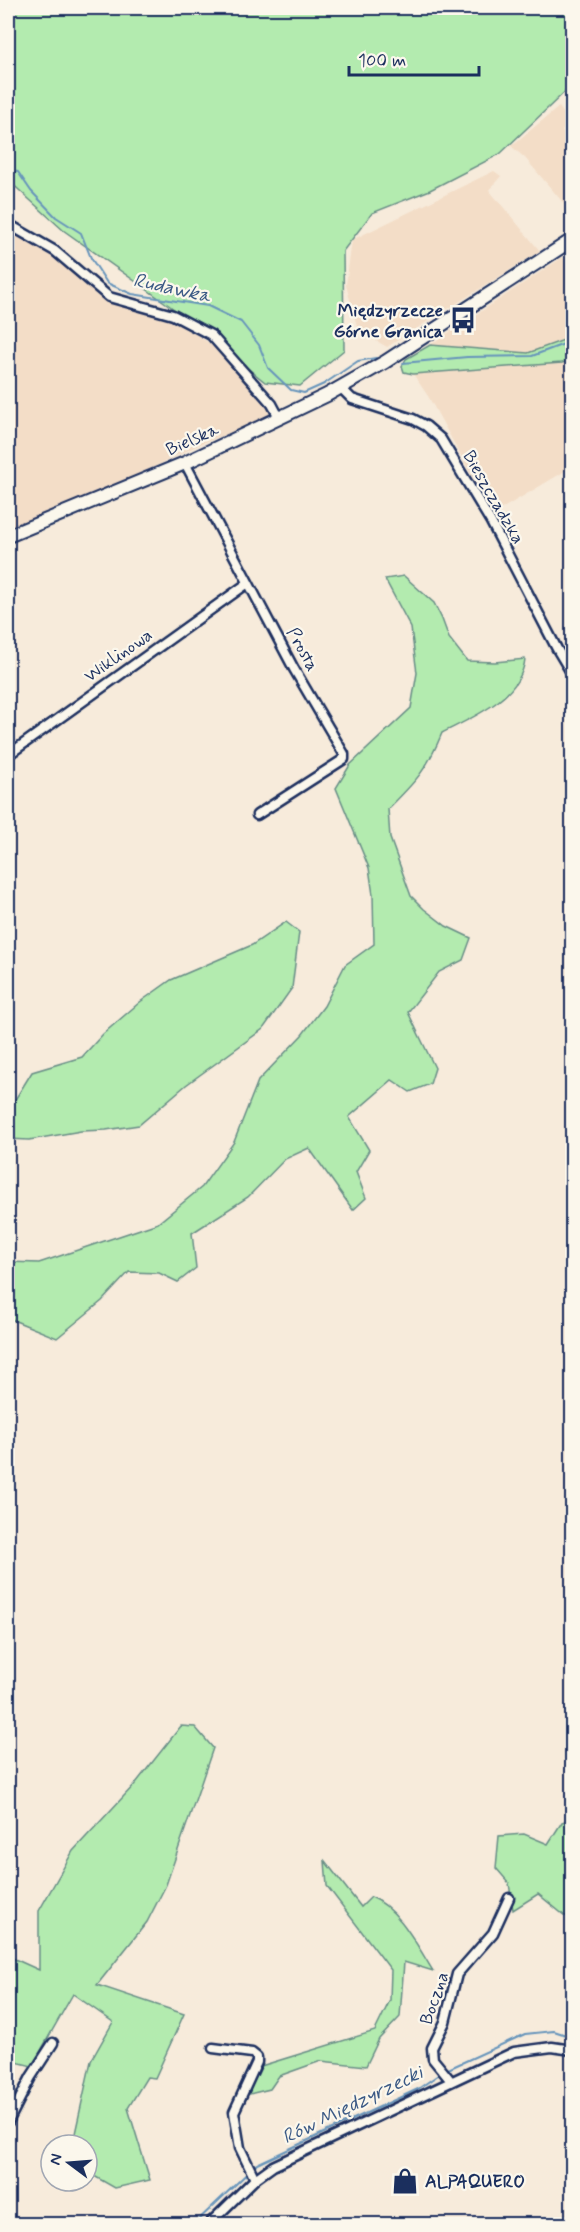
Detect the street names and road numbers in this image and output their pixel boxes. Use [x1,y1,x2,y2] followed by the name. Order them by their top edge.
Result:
[162,418,223,462] street label: Bielska
[457,446,530,549] street label: Bieszczadzka
[280,623,324,676] street label: Prosta
[80,624,158,688] street label: Wiklinowa
[415,1969,455,2028] street label: Boczna

